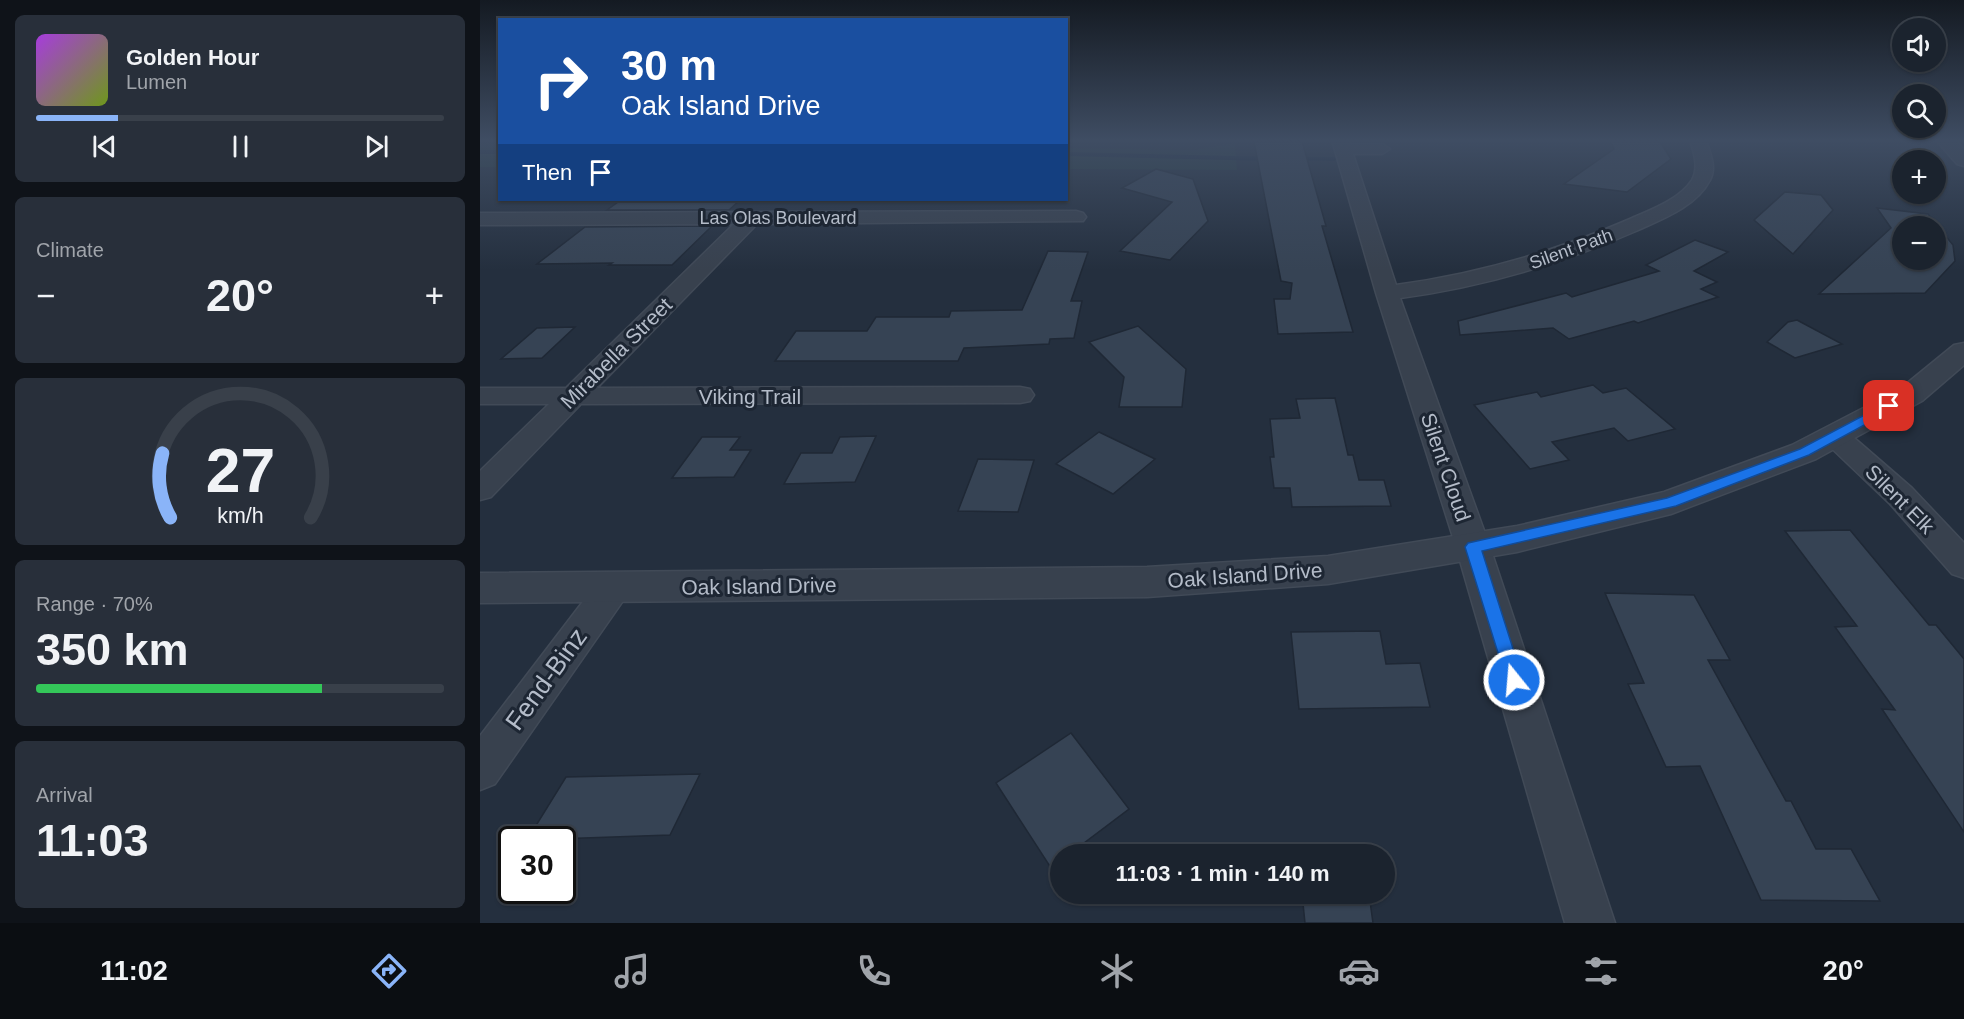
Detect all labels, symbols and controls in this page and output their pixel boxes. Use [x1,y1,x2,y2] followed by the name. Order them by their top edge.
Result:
[1892,18,1946,270] map controls
[1892,18,1946,72] button: sound
[522,42,600,120] icon: right
[621,42,717,89] text: 30 m
[126,45,259,70] text: Golden Hour
[126,71,187,93] text: Lumen
[1892,84,1946,138] button: search
[621,91,821,121] text: Oak Island Drive
[88,130,121,163] icon: previous
[224,130,257,163] icon: pause
[360,130,393,163] icon: next
[1892,150,1946,204] button: +
[584,156,617,189] icon: arrive
[522,160,572,185] text: Then
[699,208,857,228] street label: Las Olas Boulevard
[1892,216,1946,270] button: −
[1527,225,1615,273] street label: Silent Path
[36,239,104,261] text: Climate
[206,270,274,321] text: 20°
[36,277,55,314] text: −
[425,277,444,314] text: +
[556,293,676,413] street label: Mirabella Street
[1863,380,1914,431] pin
[699,385,801,408] street label: Viking Trail
[1872,389,1905,422] icon: arrive
[1417,410,1475,524] street label: Silent Cloud
[205,437,275,506] text: 27
[1861,460,1939,538] street label: Silent Elk
[217,505,263,529] text: km/h
[1167,558,1323,592] street label: Oak Island Drive
[681,573,837,599] street label: Oak Island Drive
[36,593,153,615] text: Range · 70%
[499,622,593,736] street label: Fend-Binz
[36,624,189,675] text: 350 km
[1482,648,1546,712] position arrow
[36,784,93,806] text: Arrival
[36,815,149,866] text: 11:03
[498,826,576,904] speed limit sign: 30
[1116,861,1330,886] text: 11:03 · 1 min · 140 m
[368,950,410,992] icon: directions
[611,950,653,992] icon: music
[853,950,895,992] icon: phone
[1096,950,1138,992] icon: climate
[1338,950,1380,992] icon: car
[1580,950,1622,992] icon: filters
[100,956,168,986] text: 11:02
[1823,956,1864,986] text: 20°

